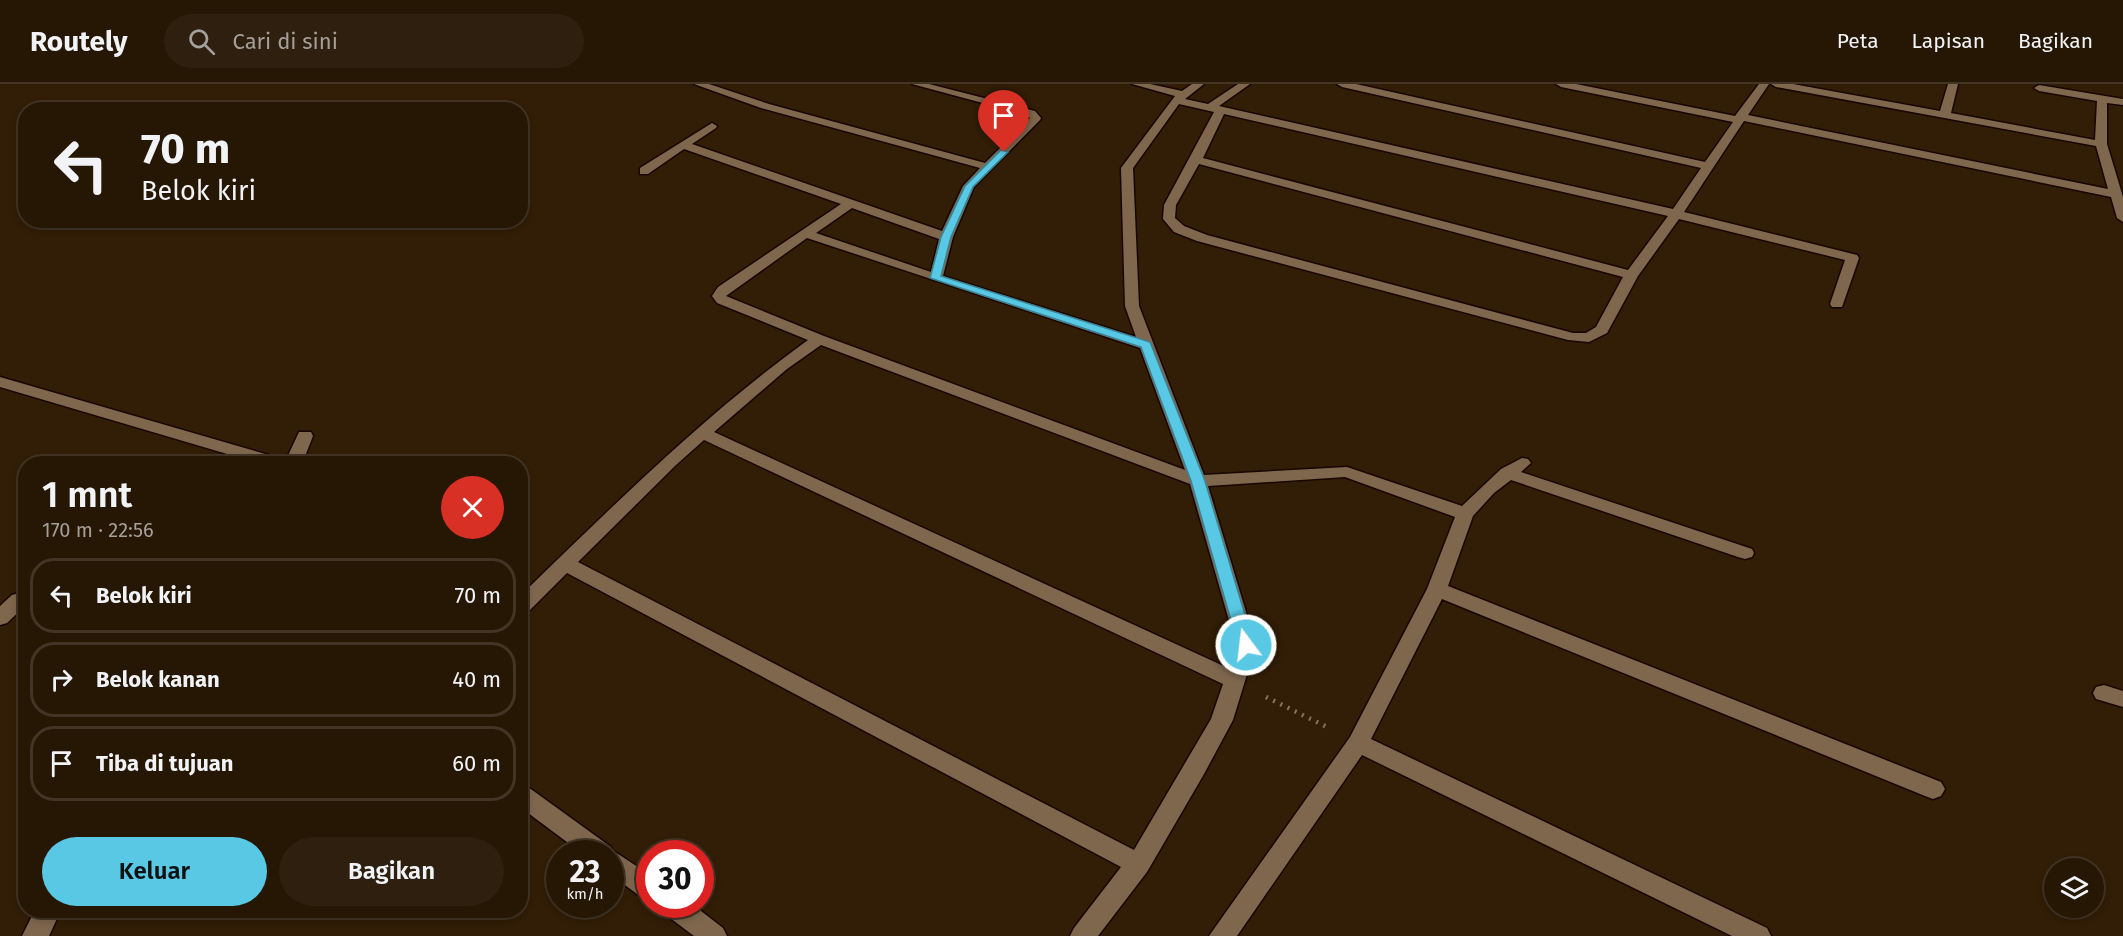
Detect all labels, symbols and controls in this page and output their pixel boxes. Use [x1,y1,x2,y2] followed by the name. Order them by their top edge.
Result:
[164,14,584,68] search box
[30,25,128,58] text: Routely
[185,25,218,58] icon: search
[233,28,338,55] text: Cari di sini
[1837,28,1879,54] text: Peta
[1912,28,1985,54] text: Lapisan
[2018,28,2093,54] text: Bagikan
[978,90,1029,152] pin
[987,99,1020,132] icon: arrive
[141,124,230,174] text: 70 m
[42,126,120,204] icon: left
[141,175,256,207] text: Belok kiri
[42,473,132,517] text: 1 mnt
[441,476,504,539] button: close
[42,518,154,542] text: 170 m · 22:56
[45,579,78,612] icon: left
[96,582,192,609] text: Belok kiri
[455,582,501,609] text: 70 m
[1214,613,1278,677] position arrow
[45,663,78,696] icon: right
[96,666,220,693] text: Belok kanan
[452,666,501,693] text: 40 m
[45,747,78,780] icon: arrive
[96,750,233,777] text: Tiba di tujuan
[452,750,501,777] text: 60 m
[42,837,267,906] button: Keluar
[279,837,504,906] button: Bagikan
[636,840,714,918] speed limit sign: 30
[570,854,600,890] text: 23
[2044,858,2104,918] map controls
[2044,858,2104,918] button: layers
[566,885,604,903] text: km/h

